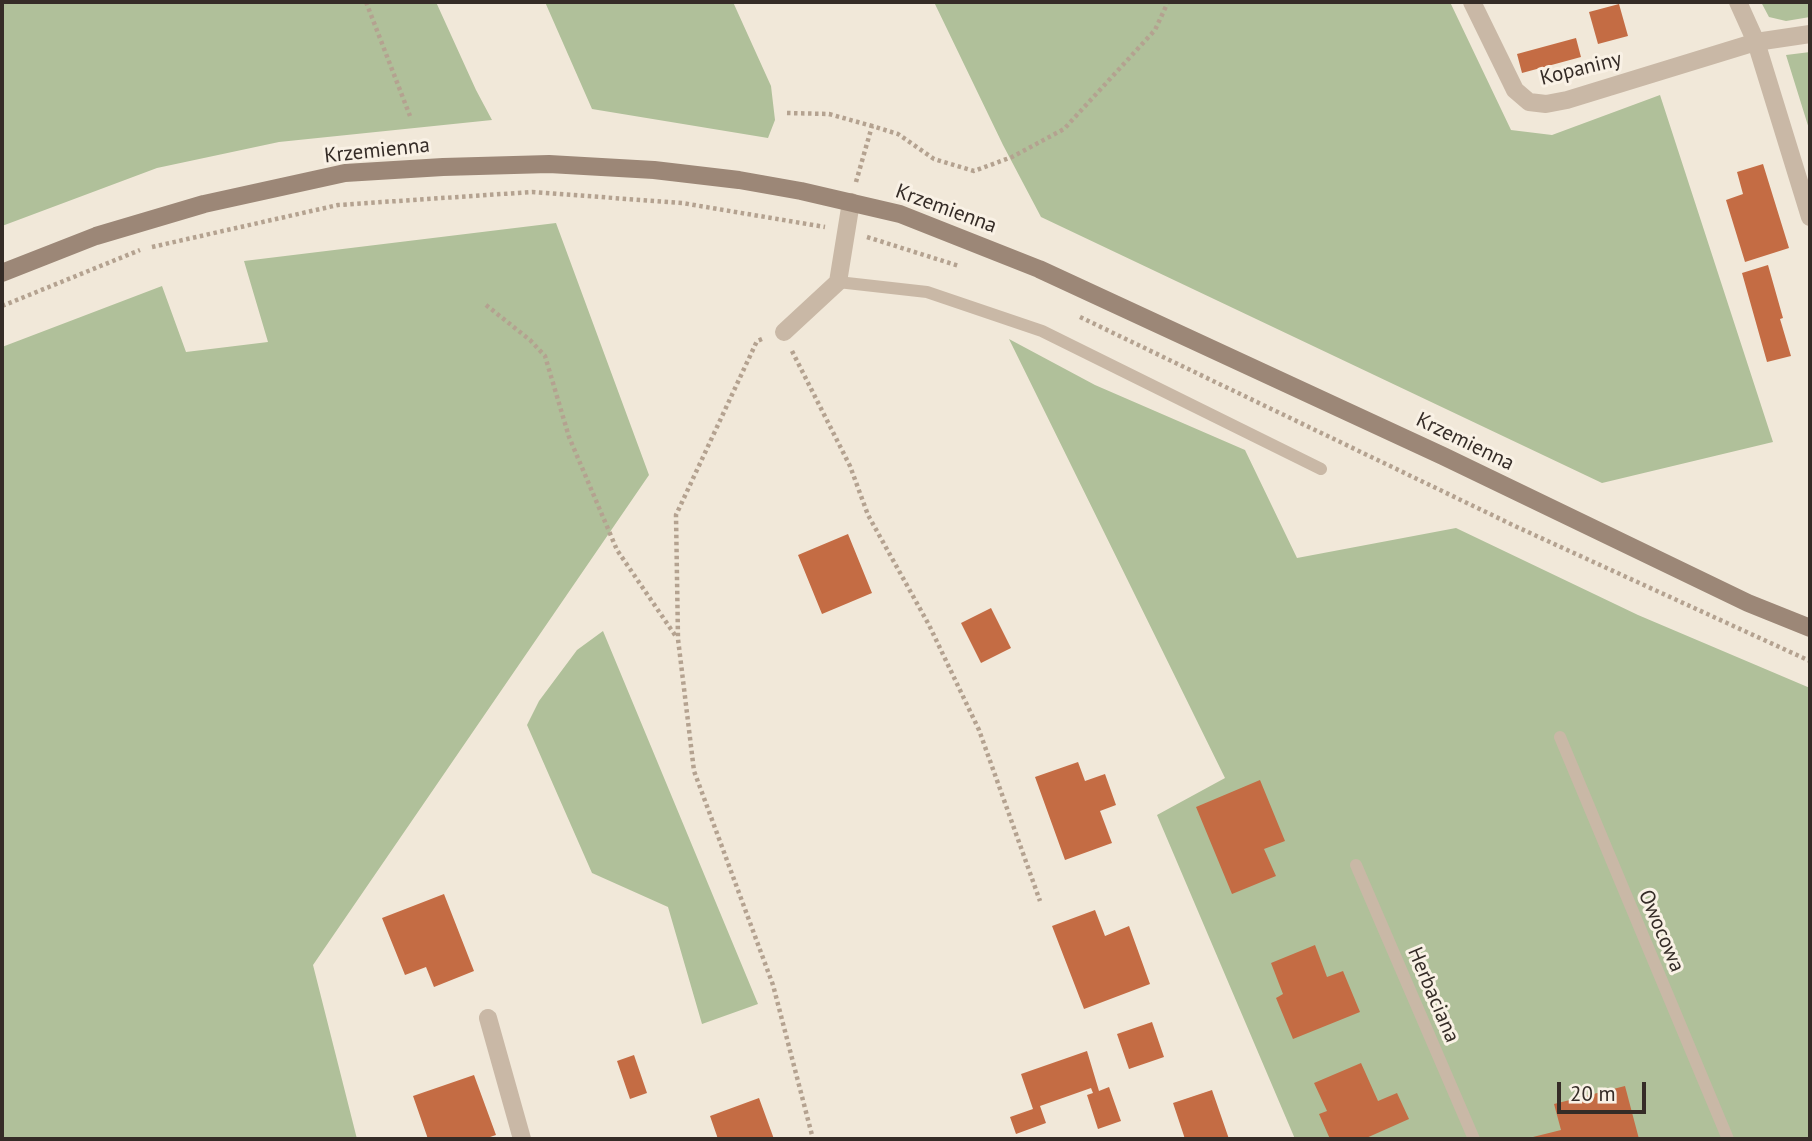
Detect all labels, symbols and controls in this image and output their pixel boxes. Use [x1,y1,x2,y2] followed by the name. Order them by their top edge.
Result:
[1538,47,1624,91] street label: Kopaniny
[323,133,431,169] street label: Krzemienna
[892,179,1000,239] street label: Krzemienna
[1412,407,1518,477] street label: Krzemienna
[1632,886,1690,976] street label: Owocowa
[1402,944,1464,1046] street label: Herbaciana
[1560,1068,1649,1112] scale bar
[1570,1080,1616,1107] text: 20 m

